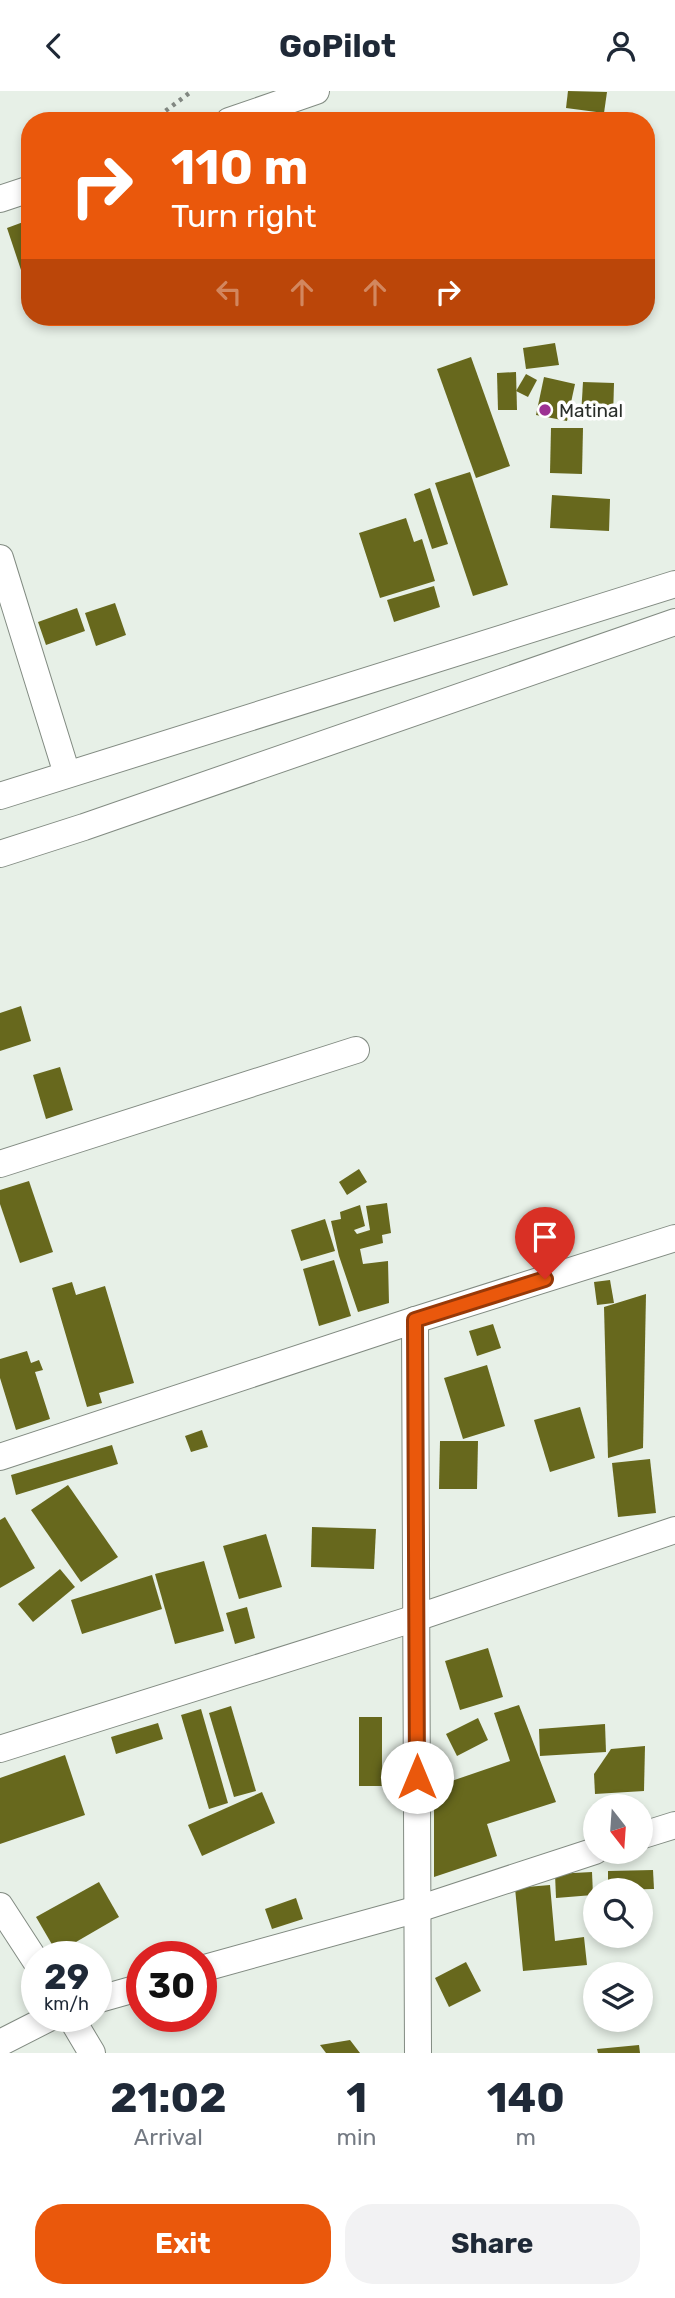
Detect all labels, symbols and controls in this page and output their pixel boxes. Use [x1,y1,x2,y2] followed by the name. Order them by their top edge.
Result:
[35,27,73,65] icon: back
[279,27,396,65] text: GoPilot
[602,27,640,65] icon: person
[171,138,308,196] text: 110 m
[56,140,147,231] icon: right
[171,197,316,235] text: Turn right
[210,273,248,311] icon: left
[283,273,321,311] icon: ahead
[356,273,394,311] icon: ahead
[429,273,467,311] icon: right
[559,399,623,422] place label: Matinal
[537,402,553,418] marker: Matinal
[515,1207,575,1279] pin
[526,1218,564,1256] icon: arrive
[380,1740,454,1814] position arrow
[583,1794,653,1864] north arrow
[583,1794,653,2032] map controls
[583,1878,653,1948] button: search
[126,1941,217,2032] speed limit sign: 30
[44,1956,89,1998] text: 29
[583,1962,653,2032] button: layers
[44,1993,89,2015] text: km/h
[110,2073,226,2123] text: 21:02
[346,2073,367,2123] text: 1
[487,2073,565,2123] text: 140
[134,2123,203,2151] text: Arrival
[337,2123,377,2151] text: min
[516,2123,536,2151] text: m
[35,2204,331,2284] button: Exit
[345,2204,640,2284] button: Share

